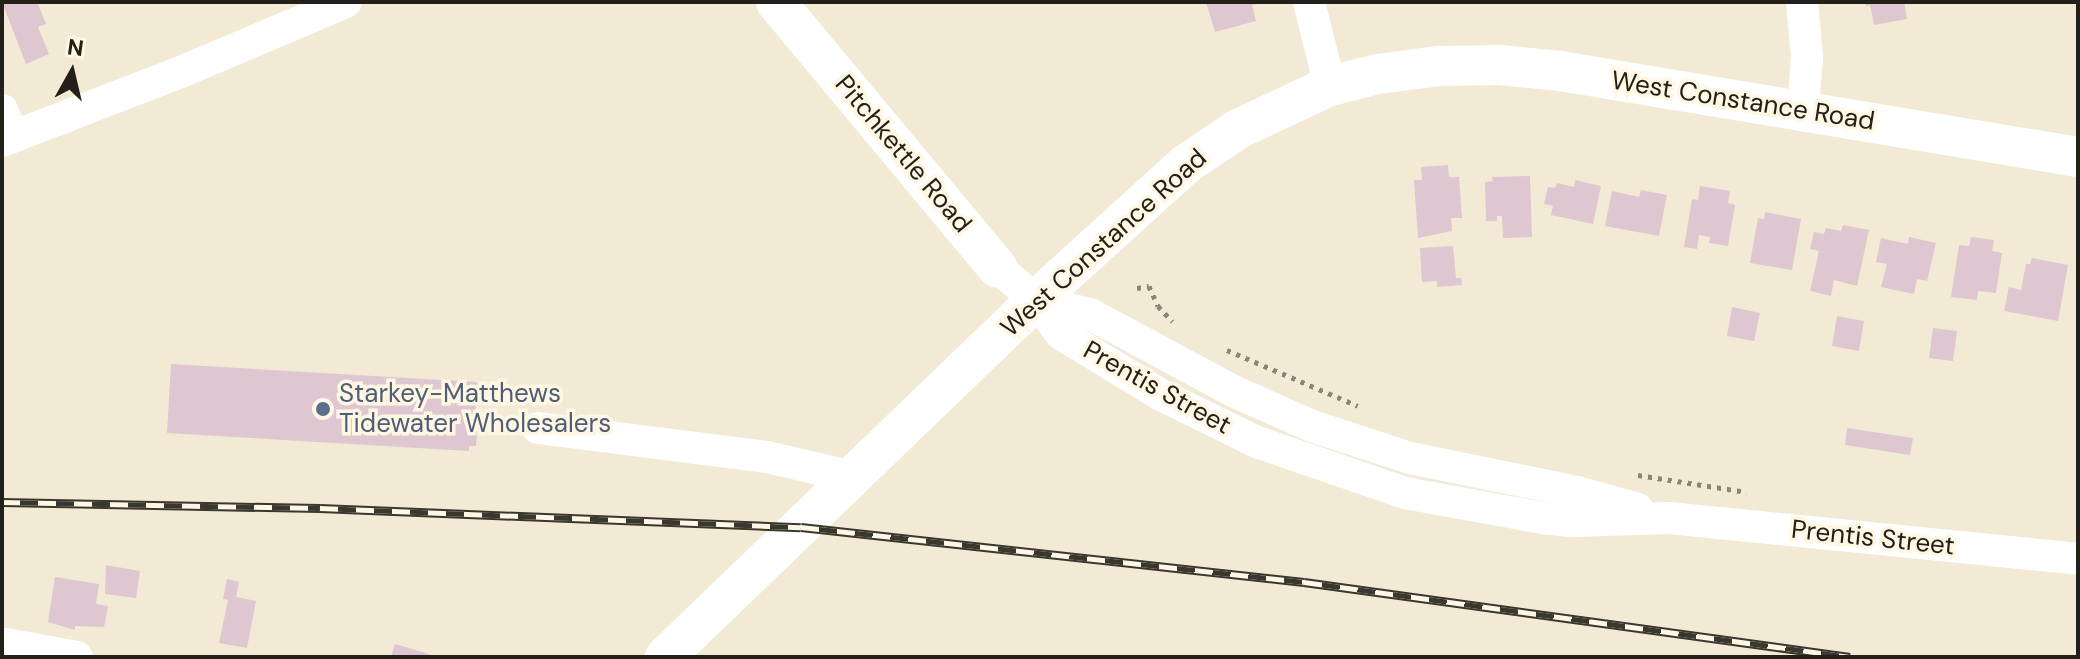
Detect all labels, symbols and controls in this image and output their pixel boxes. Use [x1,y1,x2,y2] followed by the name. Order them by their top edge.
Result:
[32,32,112,112] north arrow
[65,32,85,63] text: N
[1609,65,1877,137] street label: West Constance Road
[828,69,978,239] street label: Pitchkettle Road
[995,142,1213,344] street label: West Constance Road
[1078,335,1236,441] street label: Prentis Street
[339,378,611,440] place label: Starkey-Matthews Tidewater Wholesalers
[314,400,332,418] marker: Starkey-Matthews Tidewater Wholesalers
[1790,514,1956,562] street label: Prentis Street

